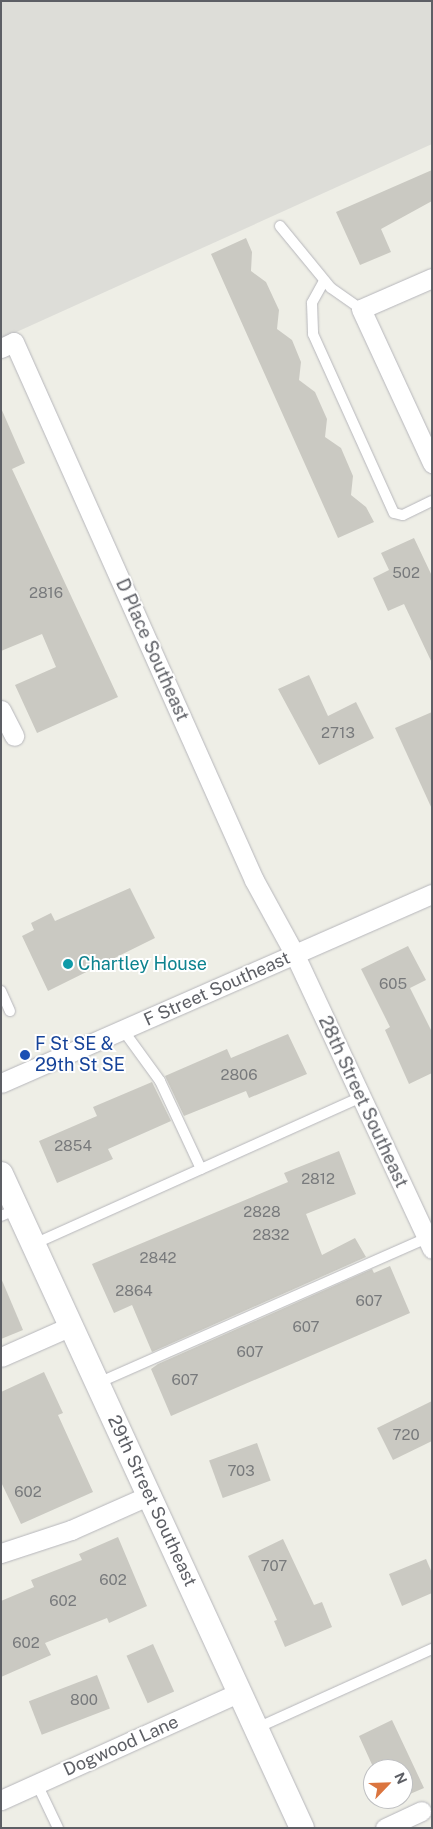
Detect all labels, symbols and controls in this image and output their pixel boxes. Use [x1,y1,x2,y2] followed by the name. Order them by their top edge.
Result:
[392,564,420,582] house number: 502
[111,575,193,725] street label: D Place Southeast
[29,584,63,602] house number: 2816
[321,724,355,742] house number: 2713
[140,947,294,1031] street label: F Street Southeast
[78,953,207,975] place label: Chartley House
[62,958,74,970] marker: Chartley House
[379,975,407,993] house number: 605
[314,1013,412,1191] street label: 28th Street Southeast
[35,1034,125,1076] place label: F St SE & 29th St SE
[19,1049,31,1061] marker: F St SE & 29th St SE
[221,1066,257,1084] house number: 2806
[54,1137,92,1155] house number: 2854
[301,1170,335,1188] house number: 2812
[243,1203,281,1221] house number: 2828
[253,1226,289,1244] house number: 2832
[140,1249,176,1267] house number: 2842
[115,1282,153,1300] house number: 2864
[355,1292,383,1310] house number: 607
[292,1318,320,1336] house number: 607
[236,1343,264,1361] house number: 607
[171,1371,199,1389] house number: 607
[103,1412,201,1590] street label: 29th Street Southeast
[392,1426,420,1444] house number: 720
[227,1462,255,1480] house number: 703
[14,1483,42,1501] house number: 602
[261,1557,287,1575] house number: 707
[99,1571,127,1589] house number: 602
[49,1592,77,1610] house number: 602
[12,1634,40,1652] house number: 602
[70,1691,98,1709] house number: 800
[60,1711,182,1781] street label: Dogwood Lane
[363,1759,413,1809] north arrow
[391,1770,410,1787] text: N

